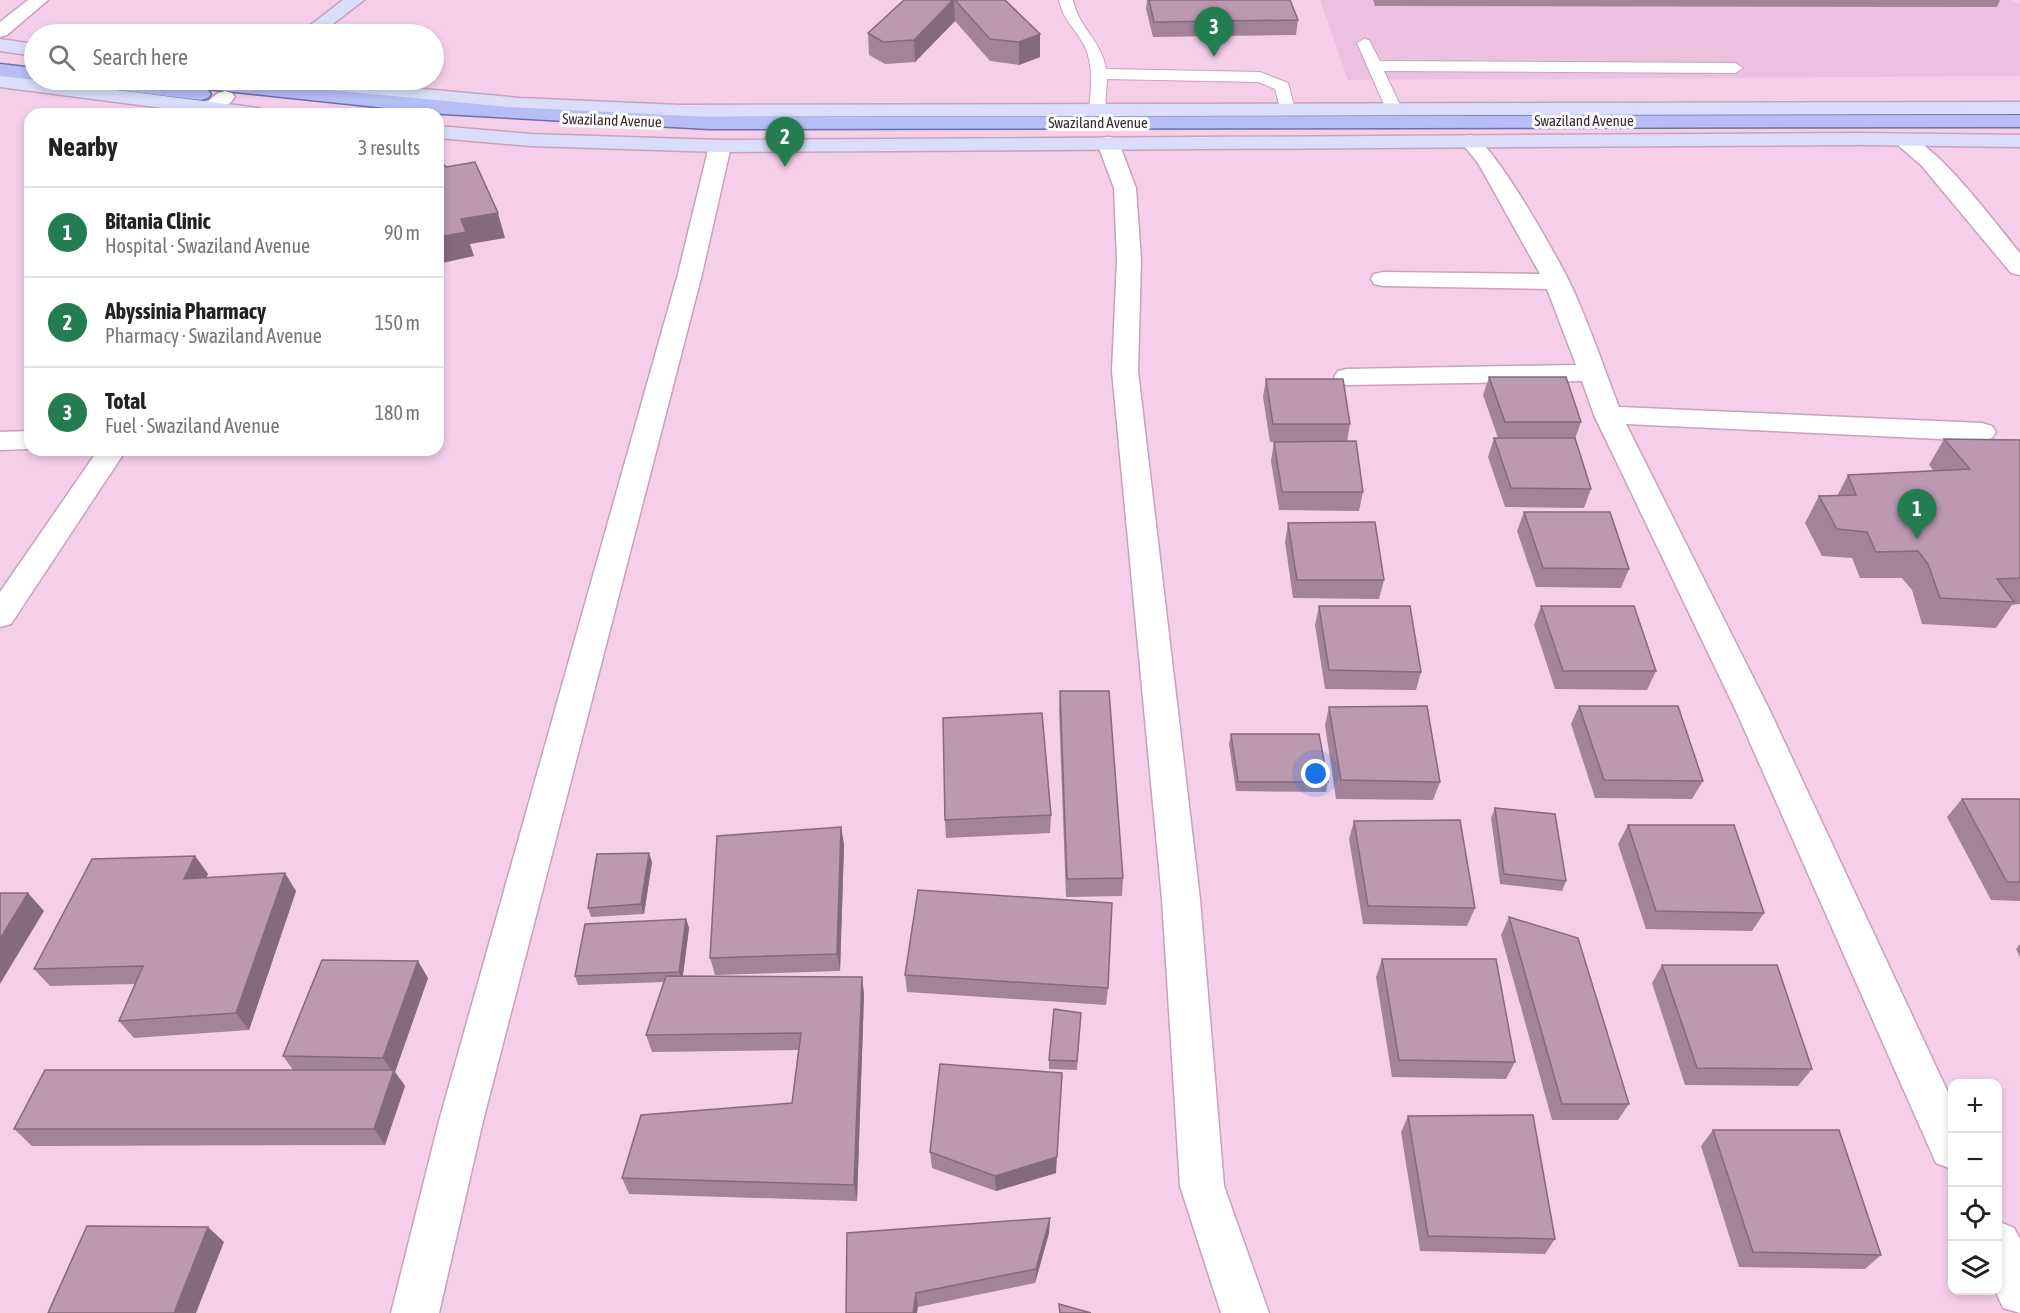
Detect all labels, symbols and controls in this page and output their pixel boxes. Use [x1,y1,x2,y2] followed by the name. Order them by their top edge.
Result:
[1194,8,1234,57] pin: 3
[24,24,444,90] search box
[45,41,78,74] icon: search
[93,44,188,70] text: Search here
[562,110,662,130] street label: Swaziland Avenue
[1534,112,1634,129] street label: Swaziland Avenue
[1048,114,1148,131] street label: Swaziland Avenue
[766,118,804,167] pin: 2
[48,132,118,162] text: Nearby
[358,136,420,159] text: 3 results
[105,208,211,234] text: Bitania Clinic
[63,221,72,244] text: 1
[384,221,420,244] text: 90 m
[105,234,310,257] text: Hospital · Swaziland Avenue
[105,298,266,324] text: Abyssinia Pharmacy
[63,311,72,334] text: 2
[375,311,420,334] text: 150 m
[105,324,322,347] text: Pharmacy · Swaziland Avenue
[105,388,146,414] text: Total
[63,401,72,424] text: 3
[375,401,420,424] text: 180 m
[105,414,280,437] text: Fuel · Swaziland Avenue
[1898,490,1936,539] pin: 1
[1301,759,1330,788] your location
[1948,1079,2002,1295] map controls
[1948,1079,2002,1133] button: +
[1948,1133,2002,1187] button: −
[1948,1187,2002,1241] button: locate
[1948,1241,2002,1295] button: layers

